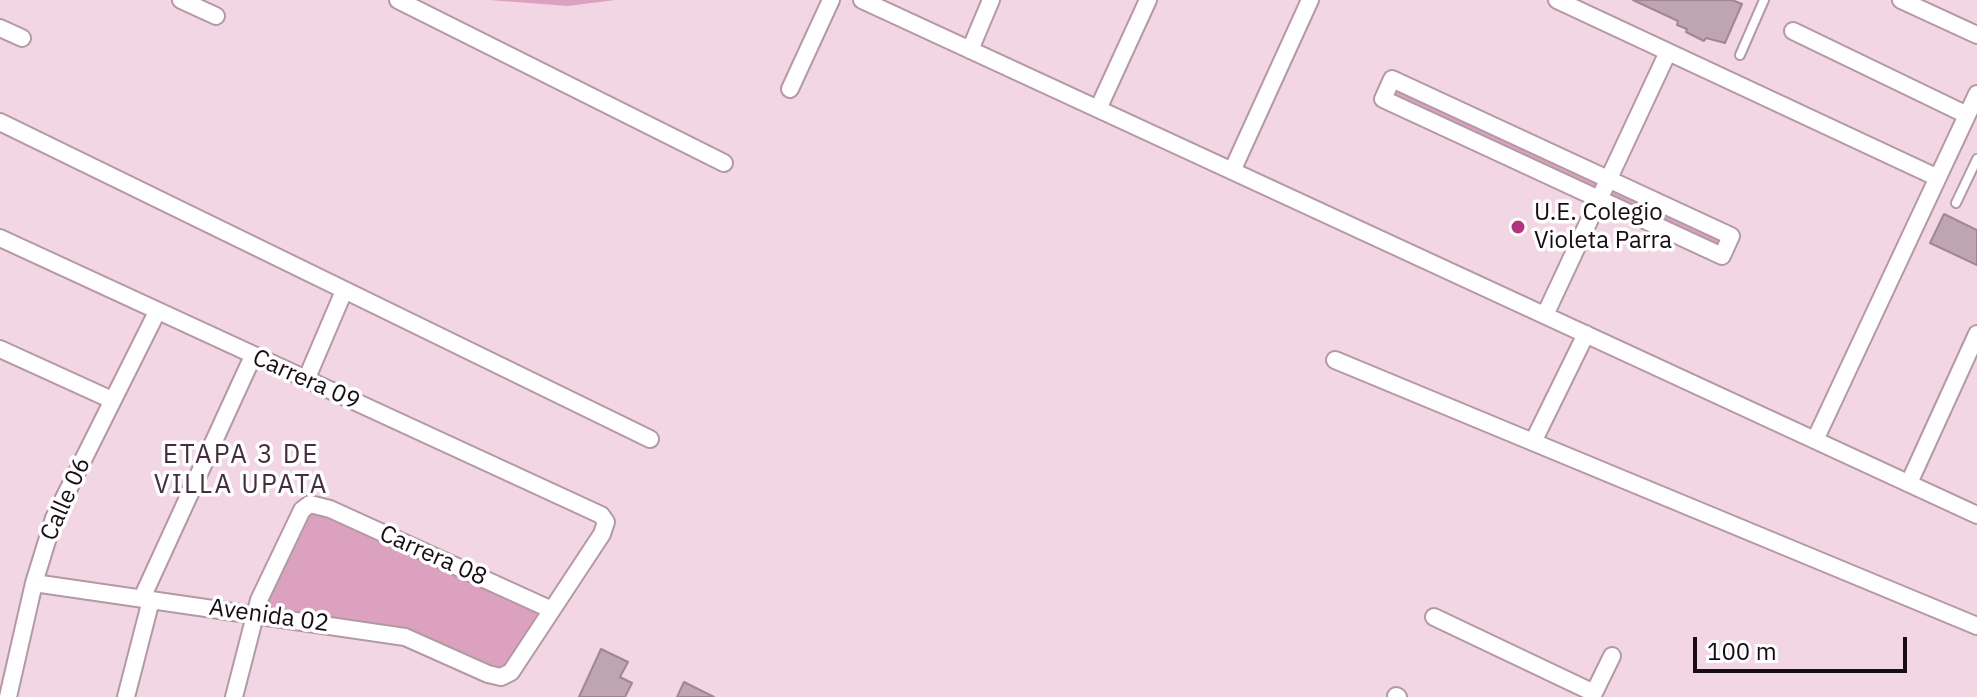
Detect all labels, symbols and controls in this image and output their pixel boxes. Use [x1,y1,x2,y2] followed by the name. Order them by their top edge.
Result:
[1534,199,1672,255] place label: U.E. Colegio Violeta Parra
[1509,218,1527,236] marker: U.E. Colegio Violeta Parra
[248,344,364,416] street label: Carrera 09
[154,439,328,500] district label: ETAPA 3 DE VILLA UPATA
[35,453,97,545] street label: Calle 06
[375,520,491,592] street label: Carrera 08
[207,593,331,639] street label: Avenida 02
[1697,621,1911,671] scale bar
[1707,635,1777,667] text: 100 m

